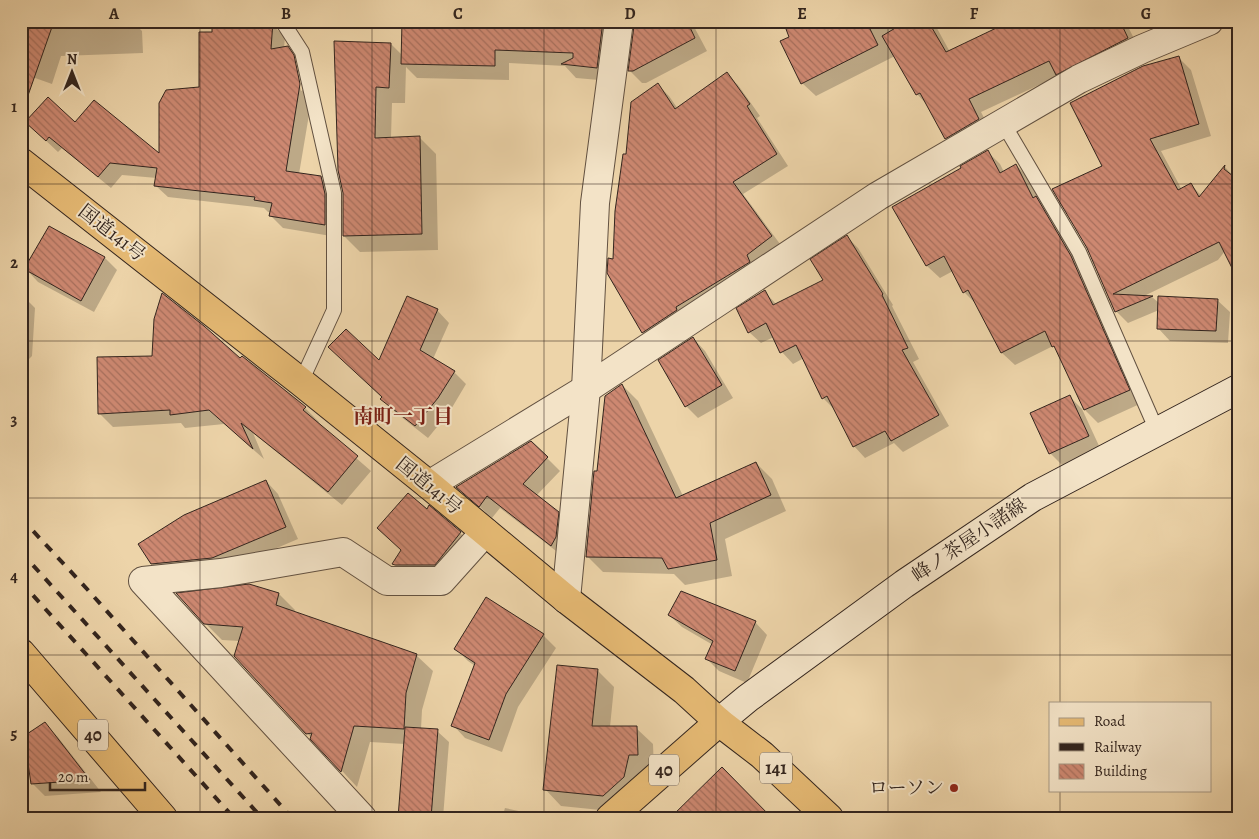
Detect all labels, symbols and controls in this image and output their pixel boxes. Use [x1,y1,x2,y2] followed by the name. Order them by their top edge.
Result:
[108,3,120,25] text: A
[281,3,291,25] text: B
[453,3,463,25] text: C
[624,3,636,25] text: D
[797,3,807,25] text: E
[970,3,979,25] text: F
[1141,3,1151,25] text: G
[48,48,98,98] north arrow
[67,50,77,69] text: N
[11,96,17,118] text: 1
[73,199,151,267] street label: 国道141号
[10,252,18,274] text: 2
[353,403,453,430] district label: 南町一丁目
[11,409,18,431] text: 3
[390,451,468,521] street label: 国道141号
[907,492,1031,588] street label: 峰ノ茶屋小諸線
[10,566,18,588] text: 4
[1049,702,1212,792] legend
[1094,711,1126,731] text: Road
[78,720,108,750] road number: 40
[11,723,18,745] text: 5
[1094,737,1142,757] text: Railway
[760,752,792,784] road number: 141
[649,754,679,786] road number: 40
[50,759,145,791] scale bar
[1094,761,1147,781] text: Building
[58,767,89,787] text: 20 m
[869,775,944,801] place label: ローソン
[948,782,960,794] marker: ローソン

